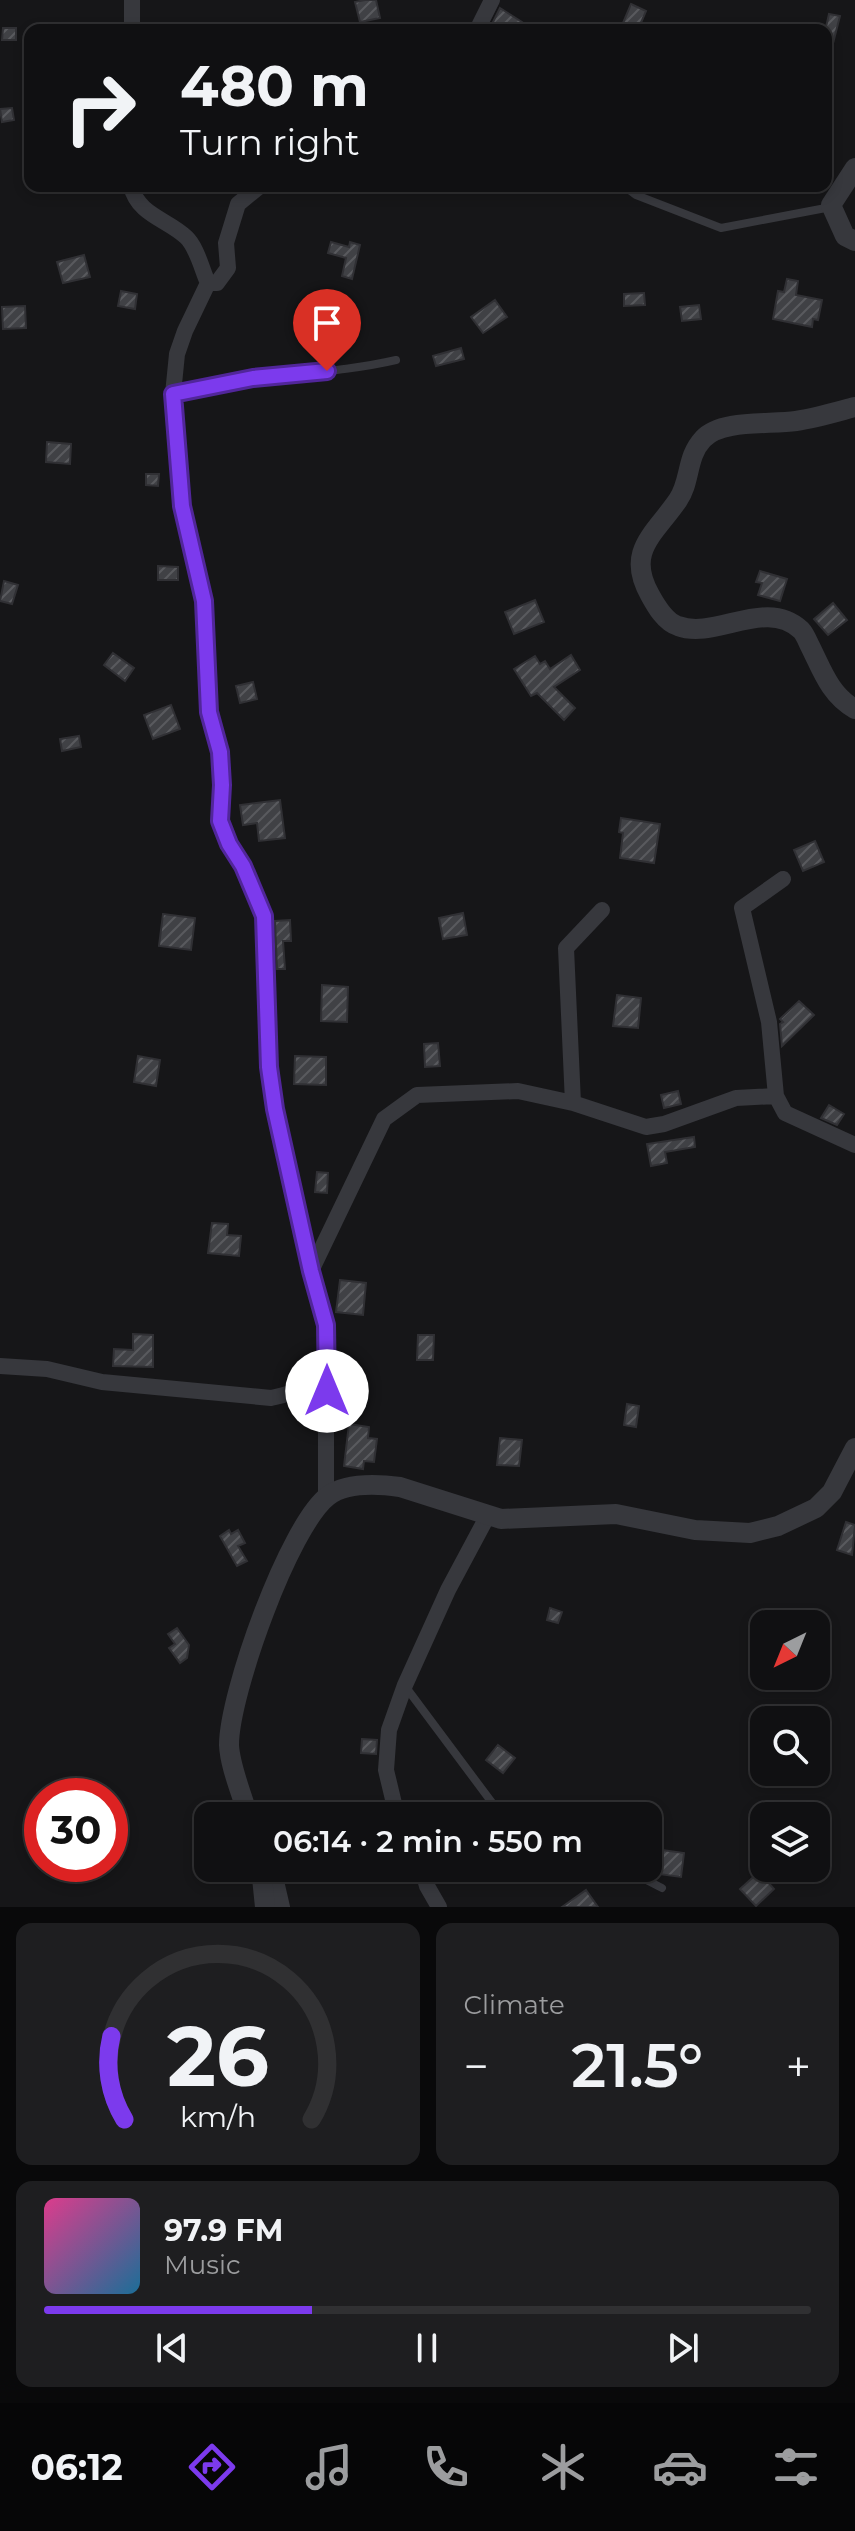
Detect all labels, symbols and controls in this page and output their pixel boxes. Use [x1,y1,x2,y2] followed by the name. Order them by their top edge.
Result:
[180,52,369,120] text: 480 m
[48,56,152,160] icon: right
[180,120,360,164] text: Turn right
[293,289,361,371] pin
[305,301,349,345] icon: arrive
[285,1349,369,1433] position arrow
[750,1610,830,1690] north arrow
[750,1610,830,1882] map controls
[750,1706,830,1786] button: search
[24,1778,128,1882] speed limit sign: 30
[750,1802,830,1882] button: layers
[273,1823,583,1860] text: 06:14 · 2 min · 550 m
[464,1989,565,2021] text: Climate
[167,2005,269,2107] text: 26
[571,2029,703,2102] text: 21.5°
[464,2039,489,2093] text: −
[786,2039,811,2093] text: +
[180,2099,256,2134] text: km/h
[164,2212,283,2249] text: 97.9 FM
[164,2249,241,2281] text: Music
[150,2326,194,2370] icon: previous
[405,2326,449,2370] icon: pause
[661,2326,705,2370] icon: next
[184,2439,240,2495] icon: directions
[301,2439,357,2495] icon: music
[418,2439,474,2495] icon: phone
[535,2439,591,2495] icon: climate
[652,2439,708,2495] icon: car
[768,2439,824,2495] icon: filters
[30,2445,123,2489] text: 06:12

